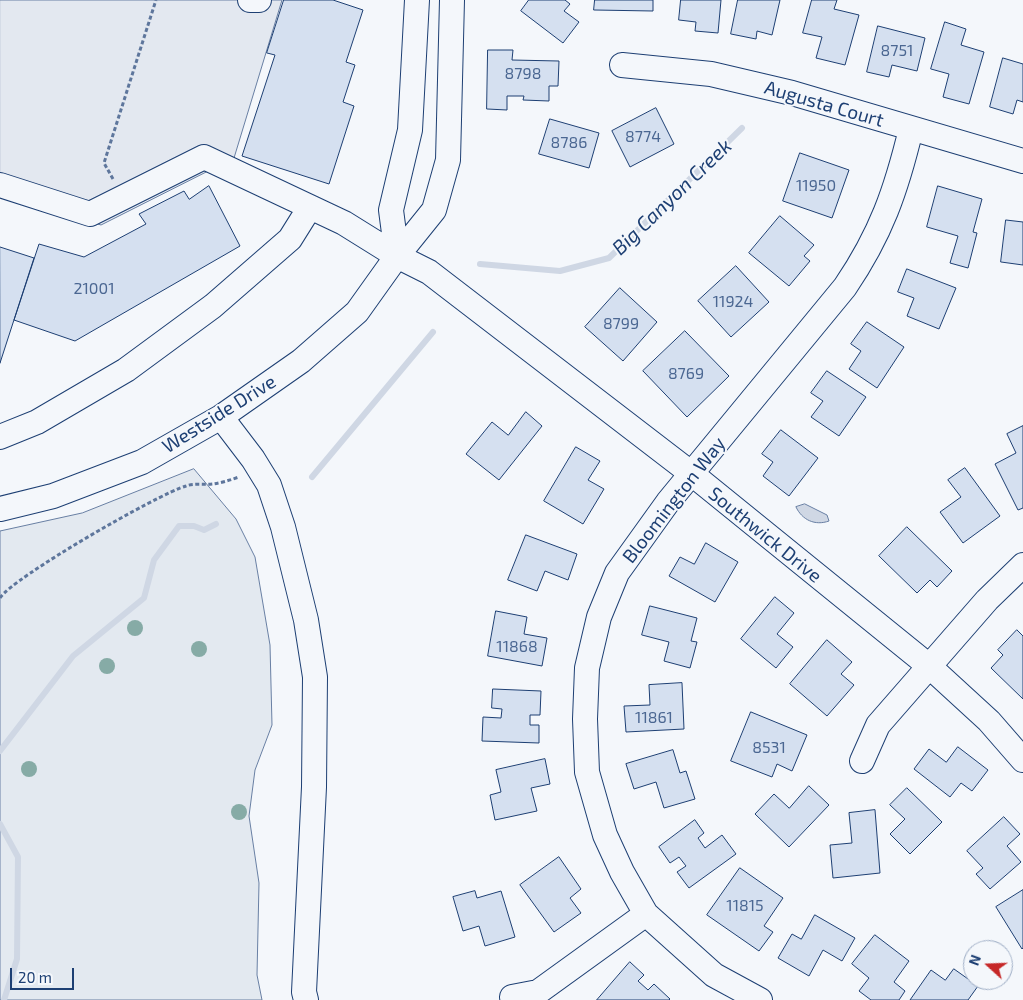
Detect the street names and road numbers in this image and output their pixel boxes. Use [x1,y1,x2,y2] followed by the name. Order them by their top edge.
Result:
[762,76,886,132] street label: Augusta Court
[158,370,280,458] street label: Westside Drive
[618,432,730,568] street label: Bloomington Way
[704,482,826,588] street label: Southwick Drive

